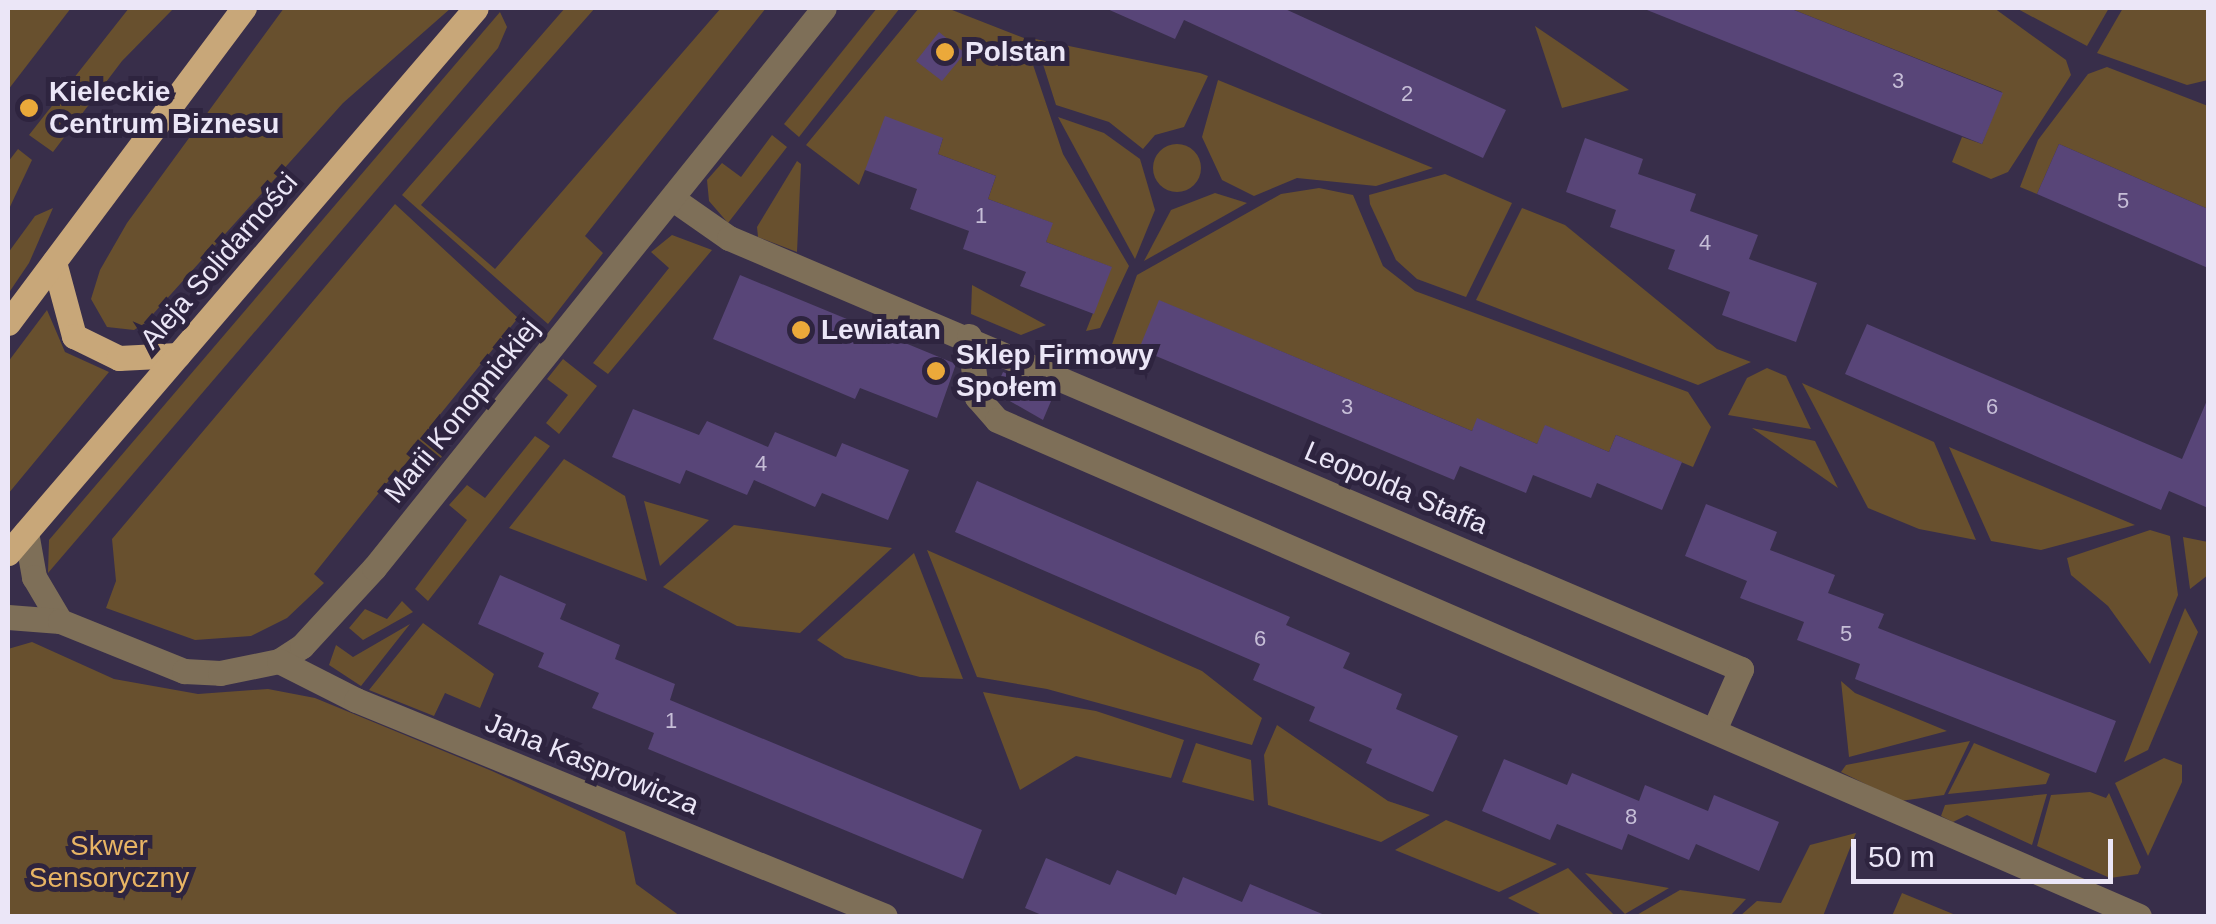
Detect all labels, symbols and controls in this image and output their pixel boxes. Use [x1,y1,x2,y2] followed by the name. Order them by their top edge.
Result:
[965,35,1066,69] place label: Polstan
[934,41,956,63] marker: Polstan
[1892,68,1904,94] house number: 3
[49,75,279,141] place label: Kieleckie Centrum Biznesu
[1401,81,1413,107] house number: 2
[18,97,40,119] marker: Kieleckie Centrum Biznesu
[133,166,305,356] street label: Aleja Solidarności
[2117,188,2129,214] house number: 5
[975,203,987,229] house number: 1
[1699,230,1711,256] house number: 4
[377,312,547,510] street label: Marii Konopnickiej
[821,313,941,347] place label: Lewiatan
[790,319,812,341] marker: Lewiatan
[956,338,1154,404] place label: Sklep Firmowy Społem
[925,360,947,382] marker: Sklep Firmowy Społem
[1341,394,1353,420] house number: 3
[1986,394,1998,420] house number: 6
[1299,434,1493,542] street label: Leopolda Staffa
[755,451,767,477] house number: 4
[1840,621,1852,647] house number: 5
[1254,626,1266,652] house number: 6
[480,706,704,822] street label: Jana Kasprowicza
[665,708,677,734] house number: 1
[1625,804,1637,830] house number: 8
[1856,819,2118,881] scale bar
[29,829,189,895] park label: Skwer Sensoryczny
[1868,840,1935,873] text: 50 m

